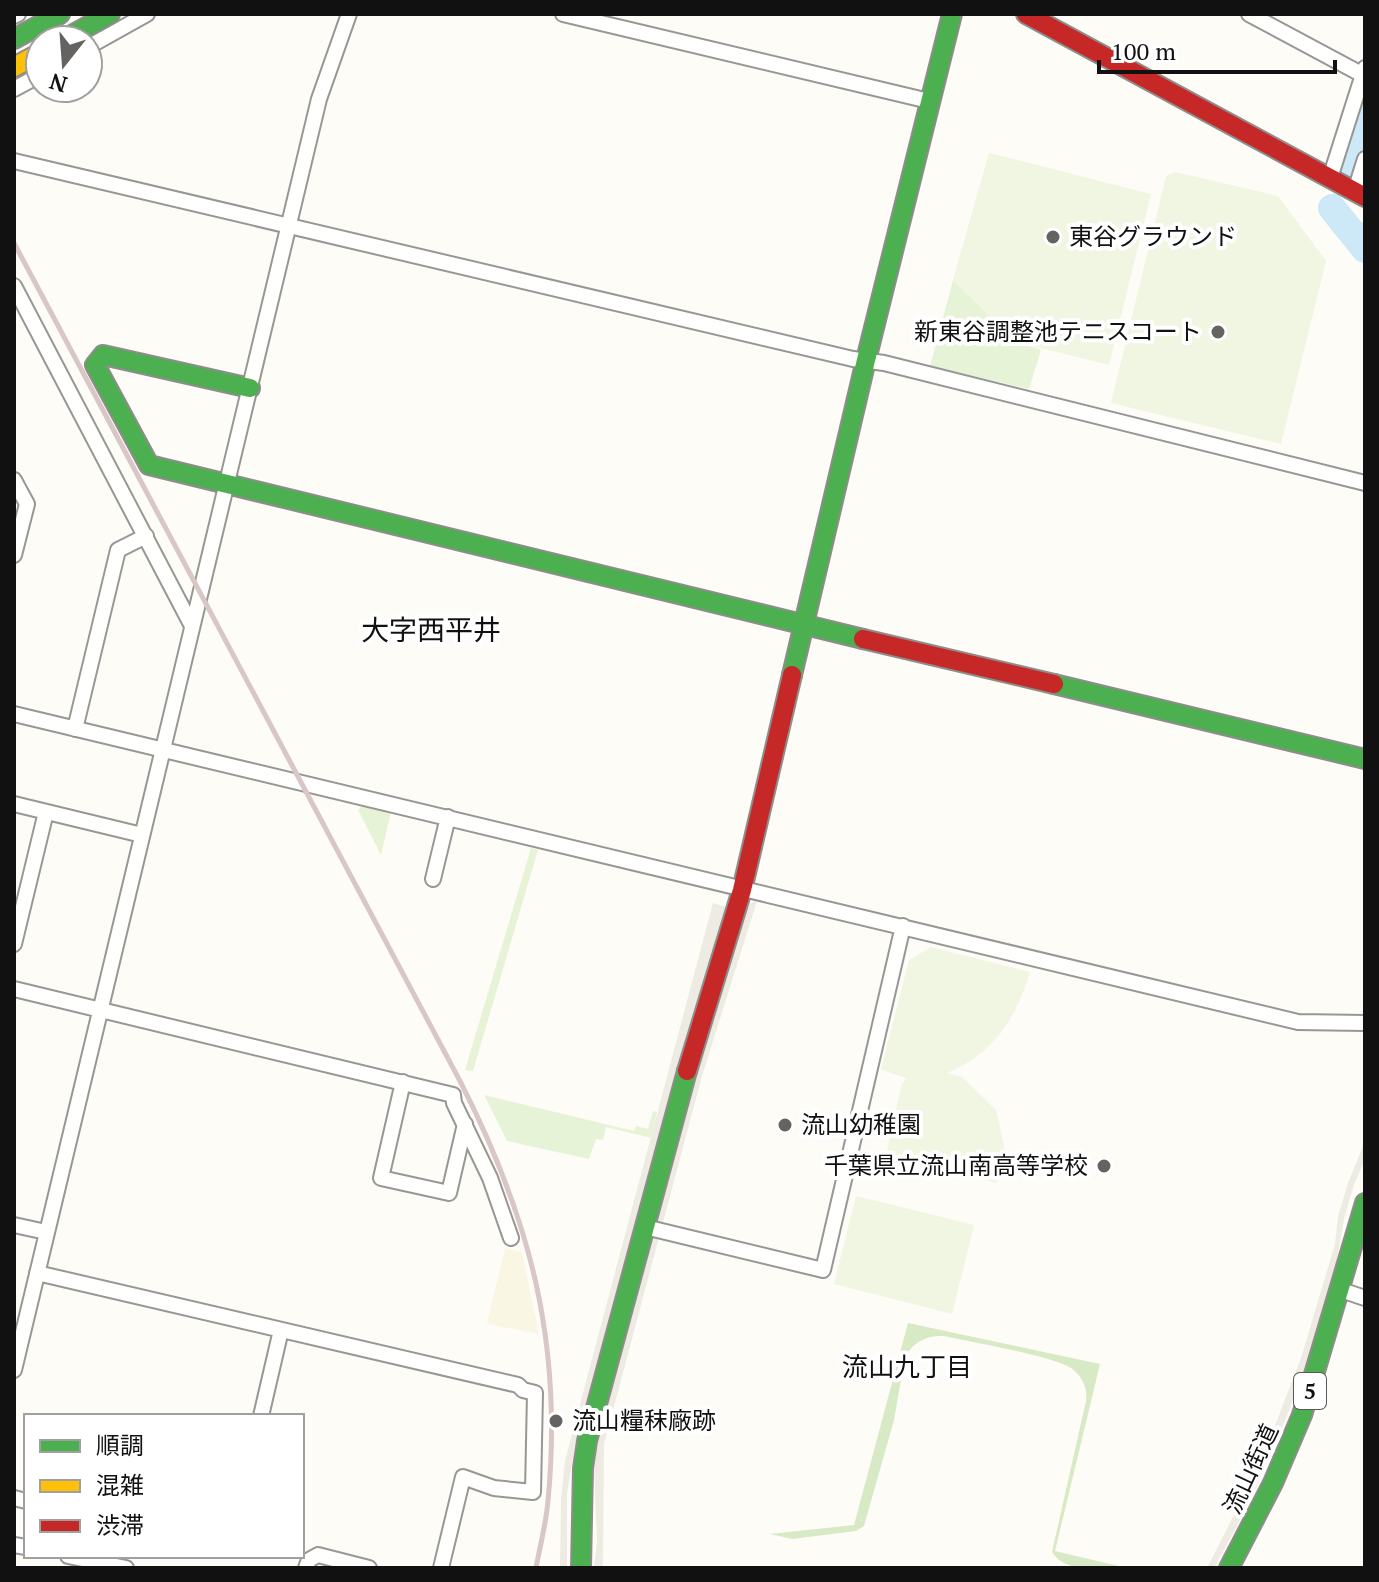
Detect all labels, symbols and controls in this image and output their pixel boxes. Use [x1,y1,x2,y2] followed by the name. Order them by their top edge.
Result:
[24,24,104,104] north arrow
[1099,24,1335,74] scale bar
[1111,35,1176,67] text: 100 m
[45,67,70,100] text: N
[1069,220,1237,252] place label: 東谷グラウンド
[1044,228,1062,246] marker: 東谷グラウンド
[914,315,1202,347] place label: 新東谷調整池テニスコート
[1209,323,1227,341] marker: 新東谷調整池テニスコート
[361,611,501,648] district label: 大字西平井
[801,1108,921,1140] place label: 流山幼稚園
[776,1116,794,1134] marker: 流山幼稚園
[824,1149,1088,1181] place label: 千葉県立流山南高等学校
[1095,1157,1113,1175] marker: 千葉県立流山南高等学校
[842,1349,972,1383] district label: 流山九丁目
[1294,1373,1326,1409] road number: 5
[572,1404,716,1436] place label: 流山糧秣廠跡
[547,1412,565,1430] marker: 流山糧秣廠跡
[24,1414,304,1558] legend
[1215,1418,1285,1519] street label: 流山街道
[96,1429,144,1461] text: 順調
[96,1469,144,1501] text: 混雑
[96,1509,144,1541] text: 渋滞

